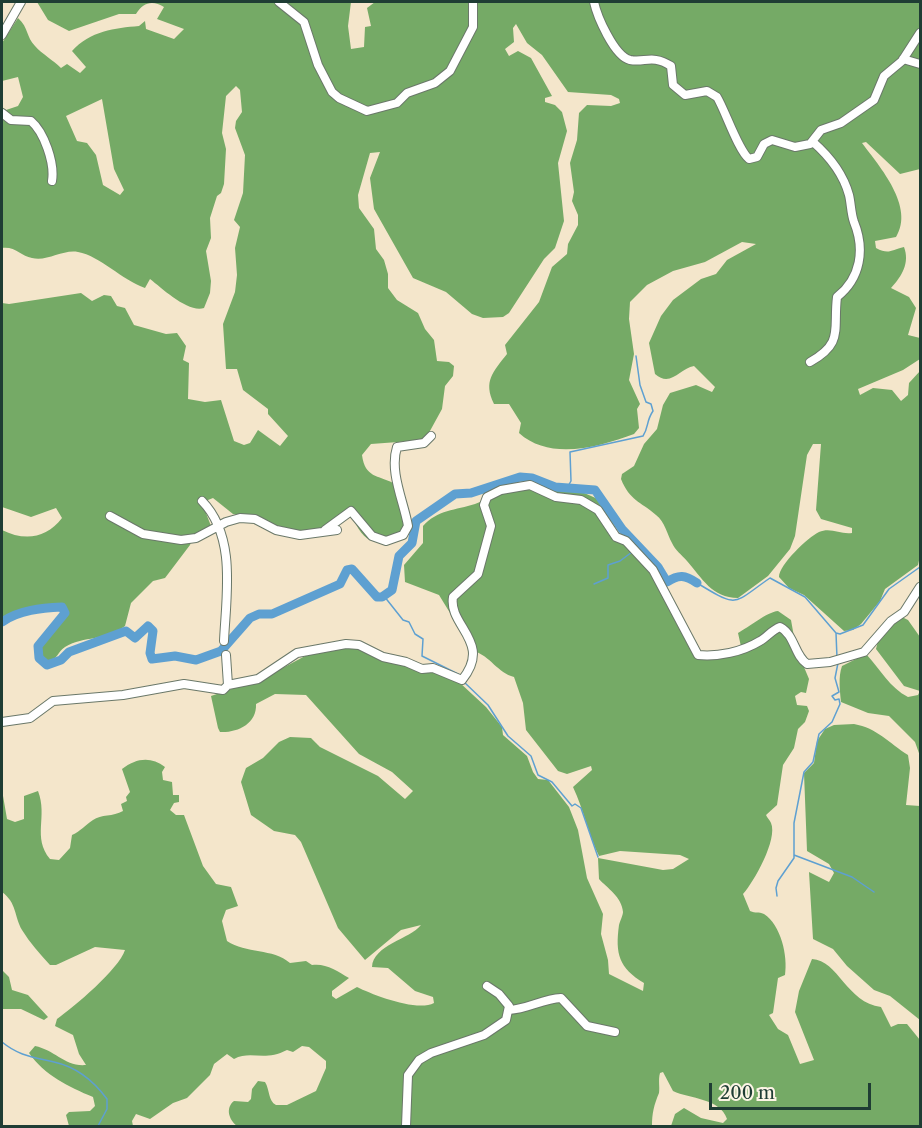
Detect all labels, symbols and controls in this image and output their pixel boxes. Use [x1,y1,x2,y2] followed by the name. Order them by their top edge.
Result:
[712,1071,874,1109] scale bar
[720,1082,775,1104] text: 200 m

